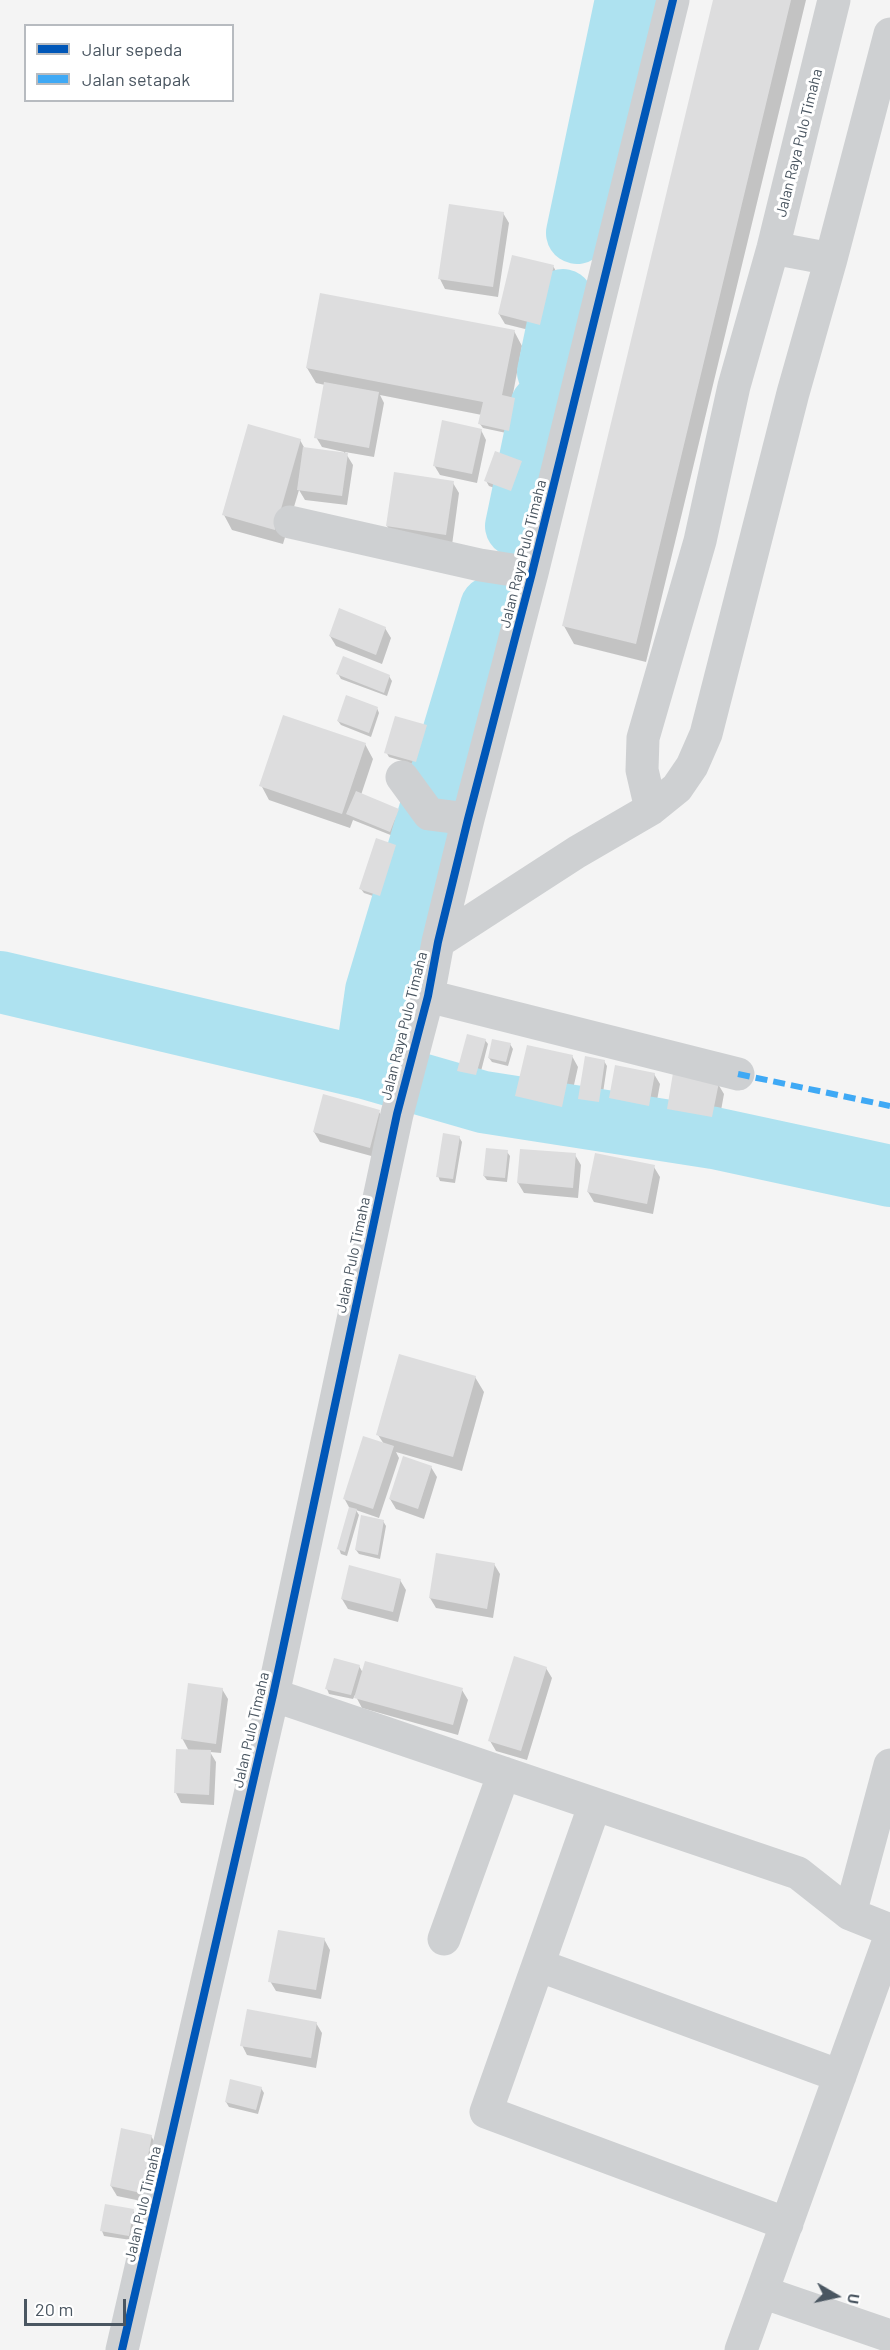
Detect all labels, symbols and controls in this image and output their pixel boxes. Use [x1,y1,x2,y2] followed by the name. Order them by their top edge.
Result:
[24,24,234,102] legend
[82,38,182,60] text: Jalur sepeda
[772,67,826,219] street label: Jalan Raya Pulo Timaha
[82,68,190,90] text: Jalan setapak
[496,478,550,630] street label: Jalan Raya Pulo Timaha
[377,950,431,1102] street label: Jalan Raya Pulo Timaha
[332,1195,374,1315] street label: Jalan Pulo Timaha
[229,1670,273,1790] street label: Jalan Pulo Timaha
[121,2144,165,2264] street label: Jalan Pulo Timaha
[806,2266,866,2326] north arrow
[27,2287,129,2325] scale bar
[844,2292,864,2305] text: U
[35,2298,73,2320] text: 20 m

